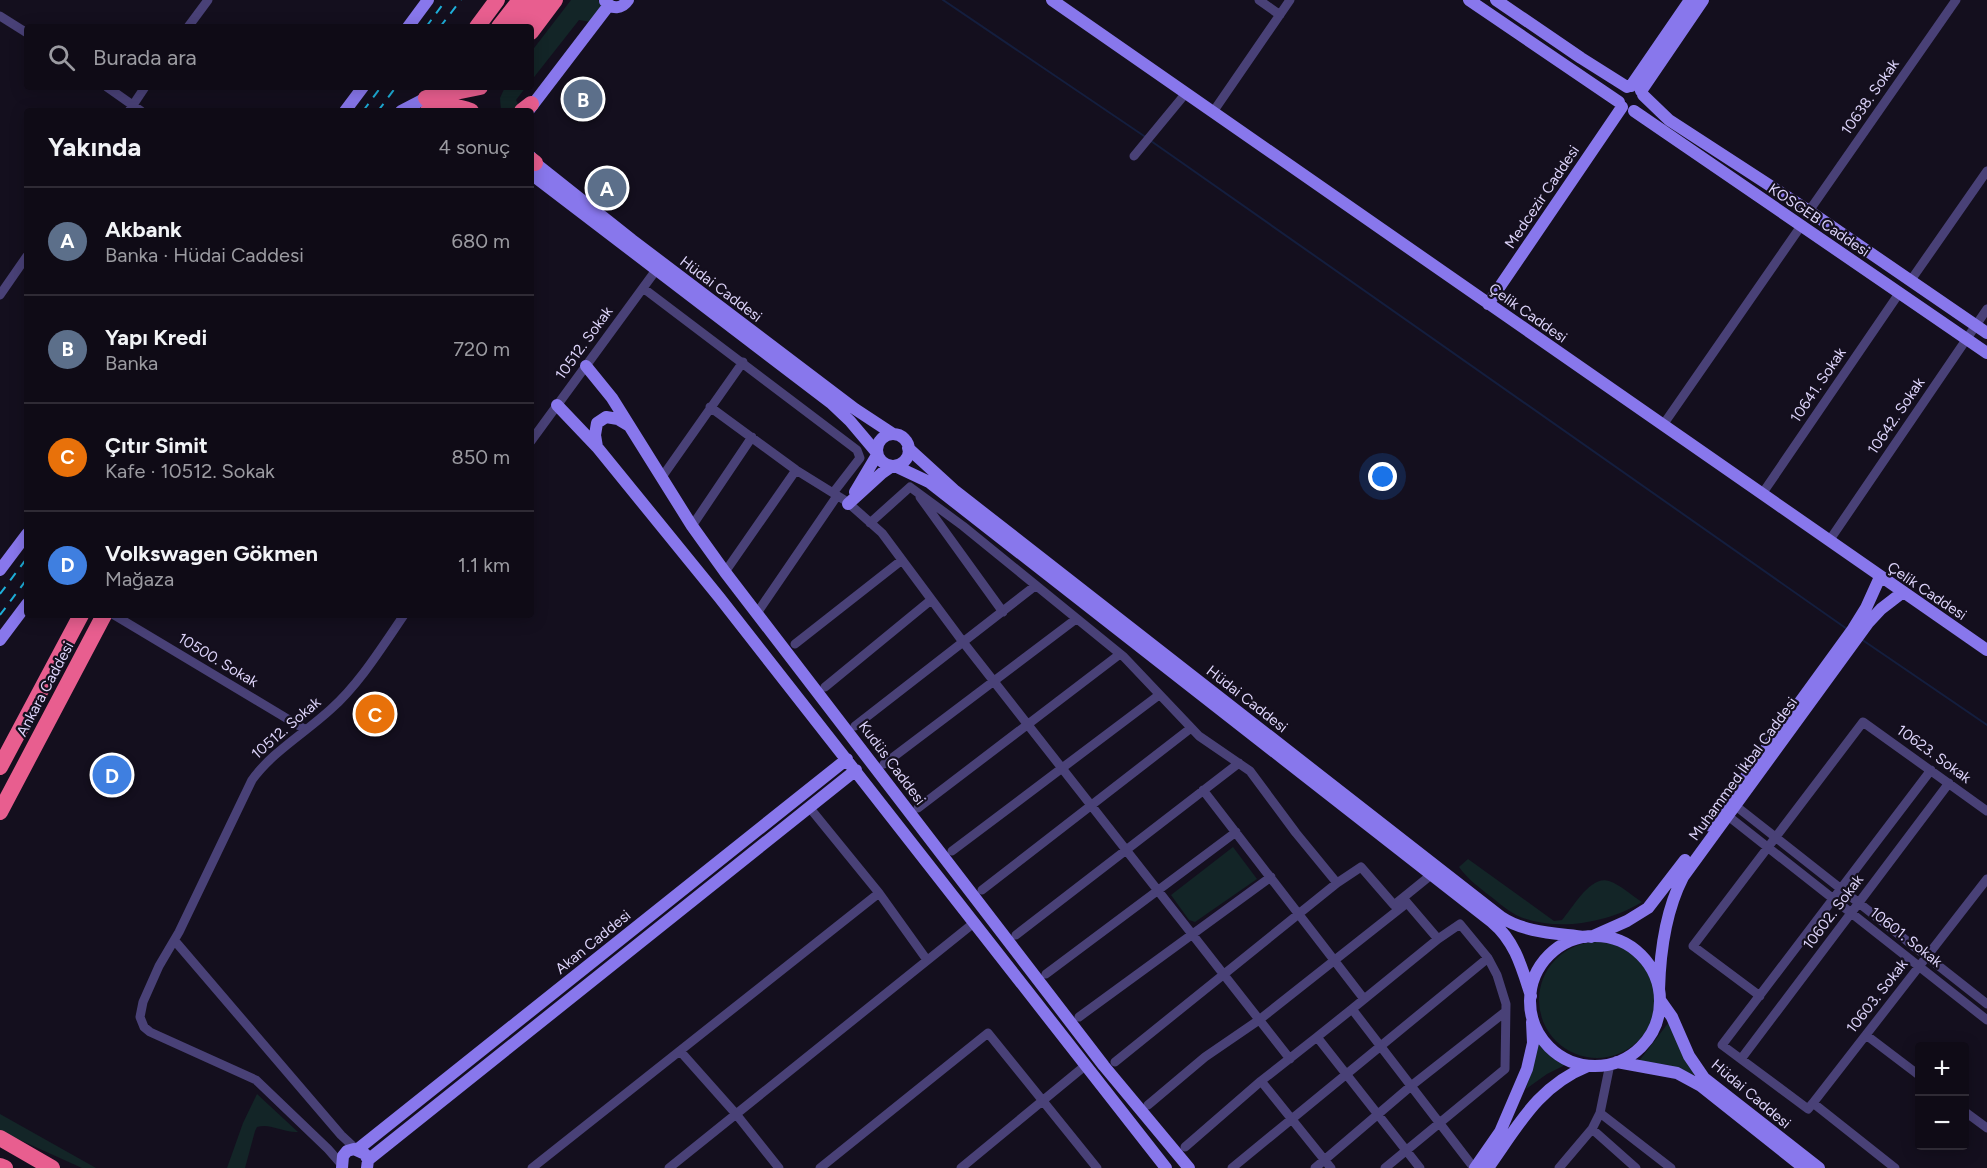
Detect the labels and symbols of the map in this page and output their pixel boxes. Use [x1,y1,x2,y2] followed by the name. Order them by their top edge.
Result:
[1837,55,1903,138] street label: 10638. Sokak
[564,76,602,122] pin: B
[1501,142,1583,252] street label: Medcezir Caddesi
[588,166,626,210] pin: A
[1765,180,1873,260] street label: KOSGEB Caddesi
[676,252,766,326] street label: Hüdai Caddesi
[1485,279,1571,347] street label: Çelik Caddesi
[552,302,617,383] street label: 10512. Sokak
[1786,343,1850,426] street label: 10641. Sokak
[1864,374,1929,458] street label: 10642. Sokak
[1368,462,1397,491] your location
[1884,558,1970,624] street label: Çelik Caddesi
[175,629,262,691] street label: 10500. Sokak
[13,639,77,739] street label: Ankara Caddesi
[1203,662,1291,736] street label: Hüdai Caddesi
[356,692,394,736] pin: C
[248,693,325,763] street label: 10512. Sokak
[1685,694,1801,844] street label: Muhammed İkbal Caddesi
[855,718,929,808] street label: Kudüs Caddesi
[1893,721,1975,787] street label: 10623. Sokak
[92,752,132,798] pin: D
[1799,870,1867,953] street label: 10602. Sokak
[1866,903,1946,971] street label: 10601. Sokak
[552,906,634,978] street label: Akan Caddesi
[1843,955,1912,1037] street label: 10603. Sokak
[1708,1056,1794,1132] street label: Hüdai Caddesi

